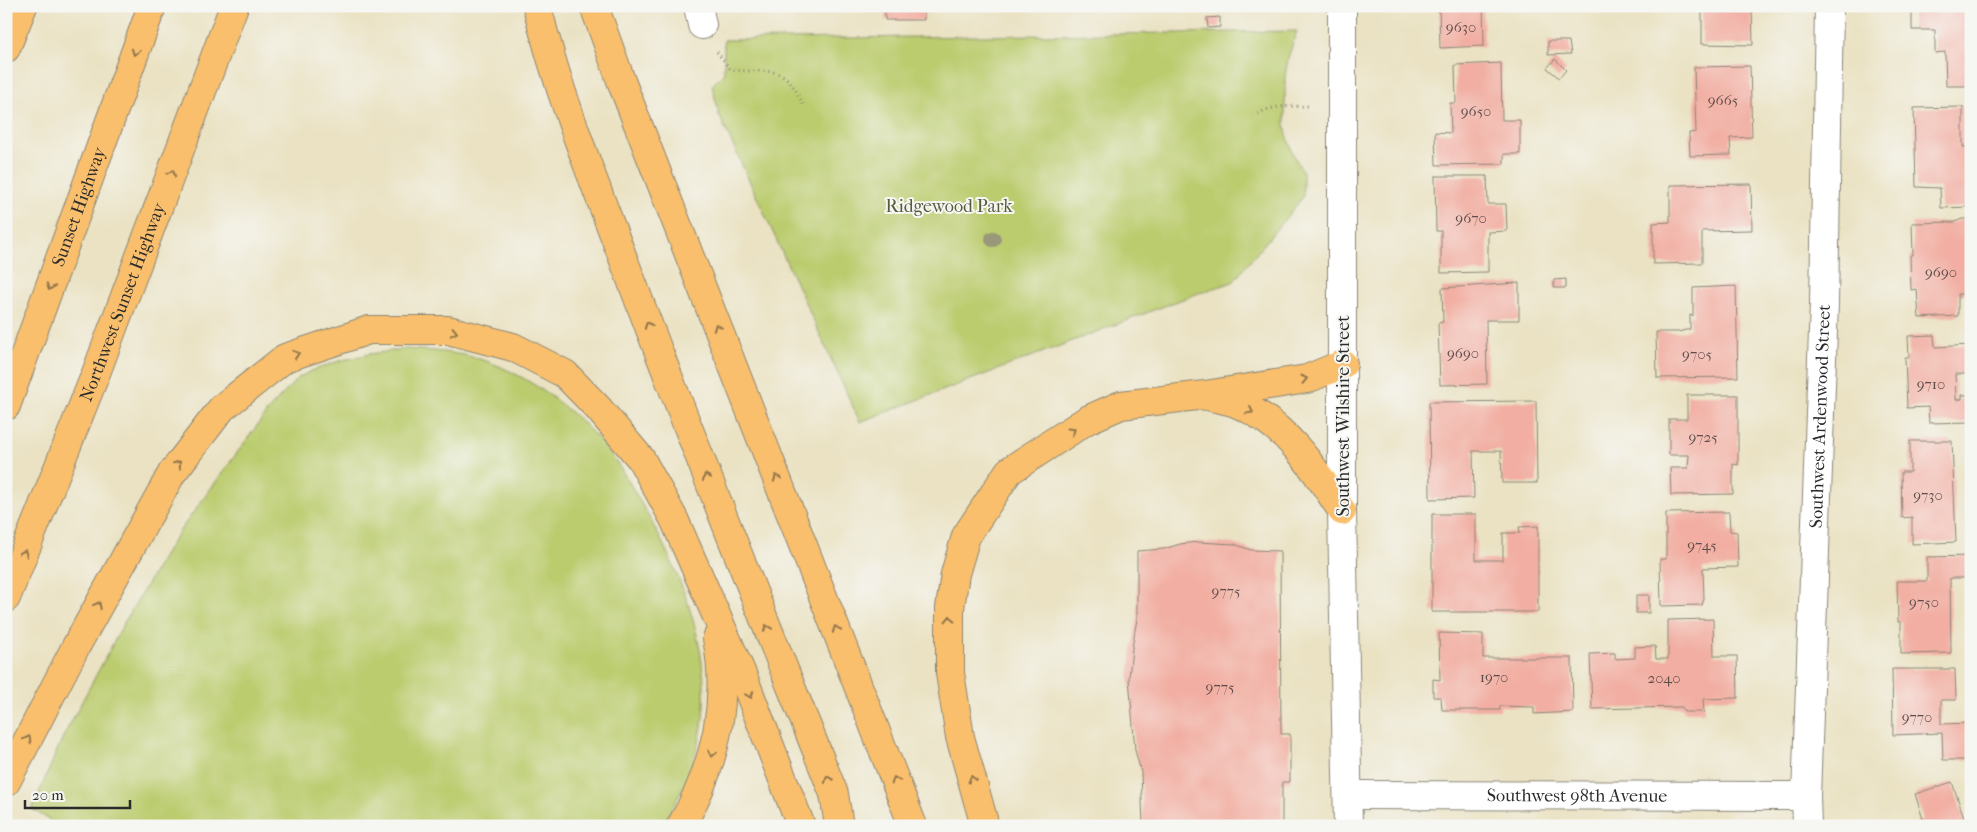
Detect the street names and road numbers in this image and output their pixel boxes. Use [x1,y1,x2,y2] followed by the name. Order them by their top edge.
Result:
[47,143,111,269] street label: Sunset Highway
[75,199,170,404] street label: Northwest Sunset Highway
[1805,303,1835,529] street label: Southwest Ardenwood Street
[1333,315,1354,517] street label: Southwest Wilshire Street
[1487,785,1667,806] street label: Southwest 98th Avenue

